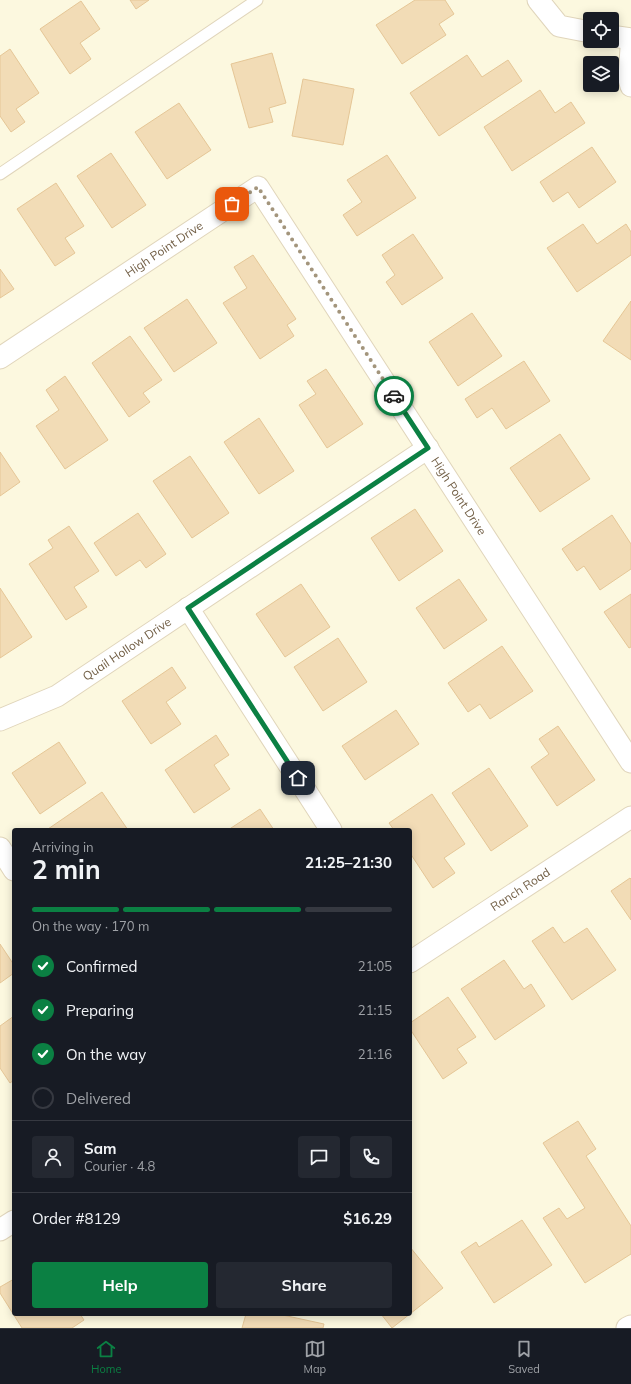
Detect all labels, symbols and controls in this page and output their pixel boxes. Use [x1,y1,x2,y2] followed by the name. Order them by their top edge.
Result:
[583,12,619,92] map controls
[583,12,619,48] button: locate
[583,56,619,92] button: layers
[215,187,249,221] pin
[221,193,243,215] icon: bag
[122,218,206,280] street label: High Point Drive
[374,376,414,416] courier
[383,385,405,407] icon: car
[428,454,490,538] street label: High Point Drive
[80,614,174,684] street label: Quail Hollow Drive
[281,761,315,795] pin
[287,767,309,789] icon: home
[32,839,94,855] text: Arriving in
[32,853,101,886] text: 2 min
[305,853,392,872] text: 21:25–21:30
[487,864,553,914] street label: Ranch Road
[32,918,149,934] text: On the way · 170 m
[32,955,54,977] icon: check
[66,957,137,976] text: Confirmed
[358,958,392,974] text: 21:05
[32,999,54,1021] icon: check
[66,1001,134,1020] text: Preparing
[358,1002,392,1018] text: 21:15
[32,1043,54,1065] icon: check
[66,1045,146,1064] text: On the way
[358,1046,392,1062] text: 21:16
[66,1089,131,1108] text: Delivered
[32,1136,74,1178] button: person
[298,1136,340,1178] button: chat
[350,1136,392,1178] button: phone
[84,1139,116,1158] text: Sam
[84,1158,155,1174] text: Courier · 4.8
[32,1209,120,1228] text: Order #8129
[343,1209,392,1228] text: $16.29
[32,1262,208,1308] button: Help
[216,1262,392,1308] button: Share
[91,1338,121,1376] tab: Home
[303,1338,326,1376] tab: Map
[508,1338,540,1376] tab: Saved

